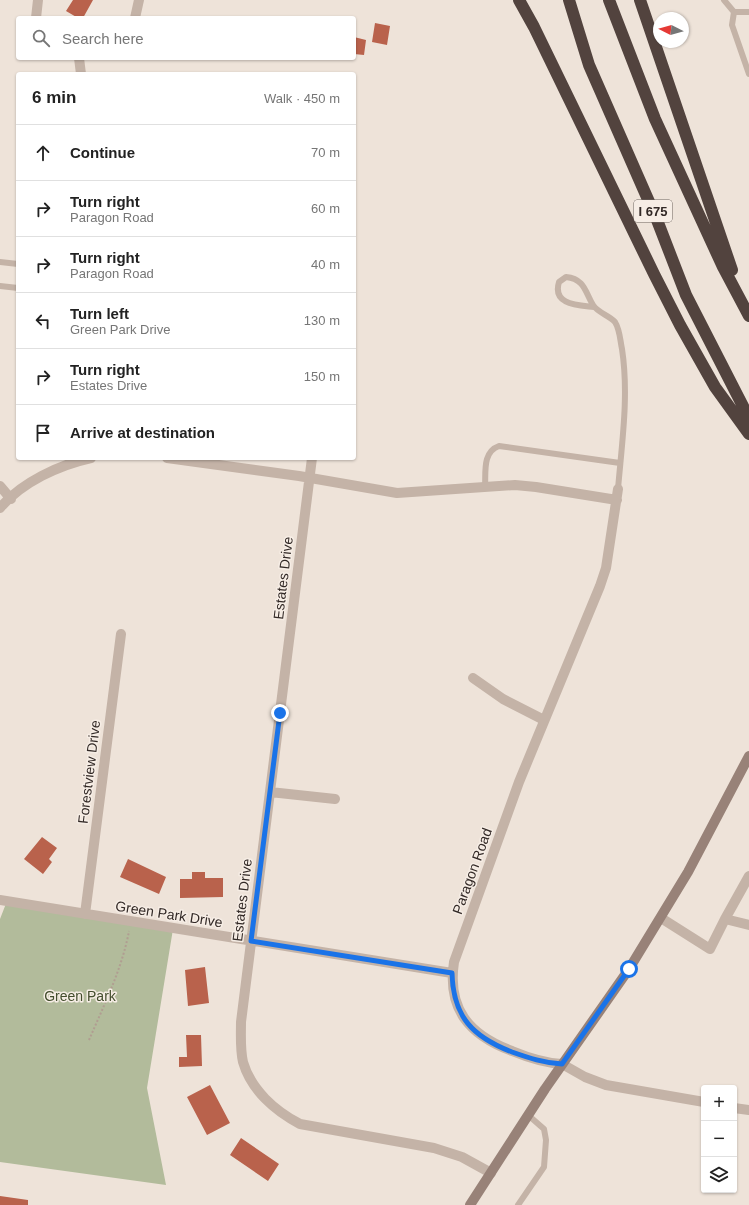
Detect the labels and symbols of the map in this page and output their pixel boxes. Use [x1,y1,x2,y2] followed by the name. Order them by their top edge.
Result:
[653,12,689,48] north arrow
[634,200,672,222] road number: I 675
[270,535,296,620] street label: Estates Drive
[271,704,289,722] route end
[75,719,103,825] street label: Forestview Drive
[449,826,495,916] street label: Paragon Road
[229,857,255,942] street label: Estates Drive
[114,898,224,930] street label: Green Park Drive
[620,960,638,978] route start
[44,988,117,1004] park label: Green Park

